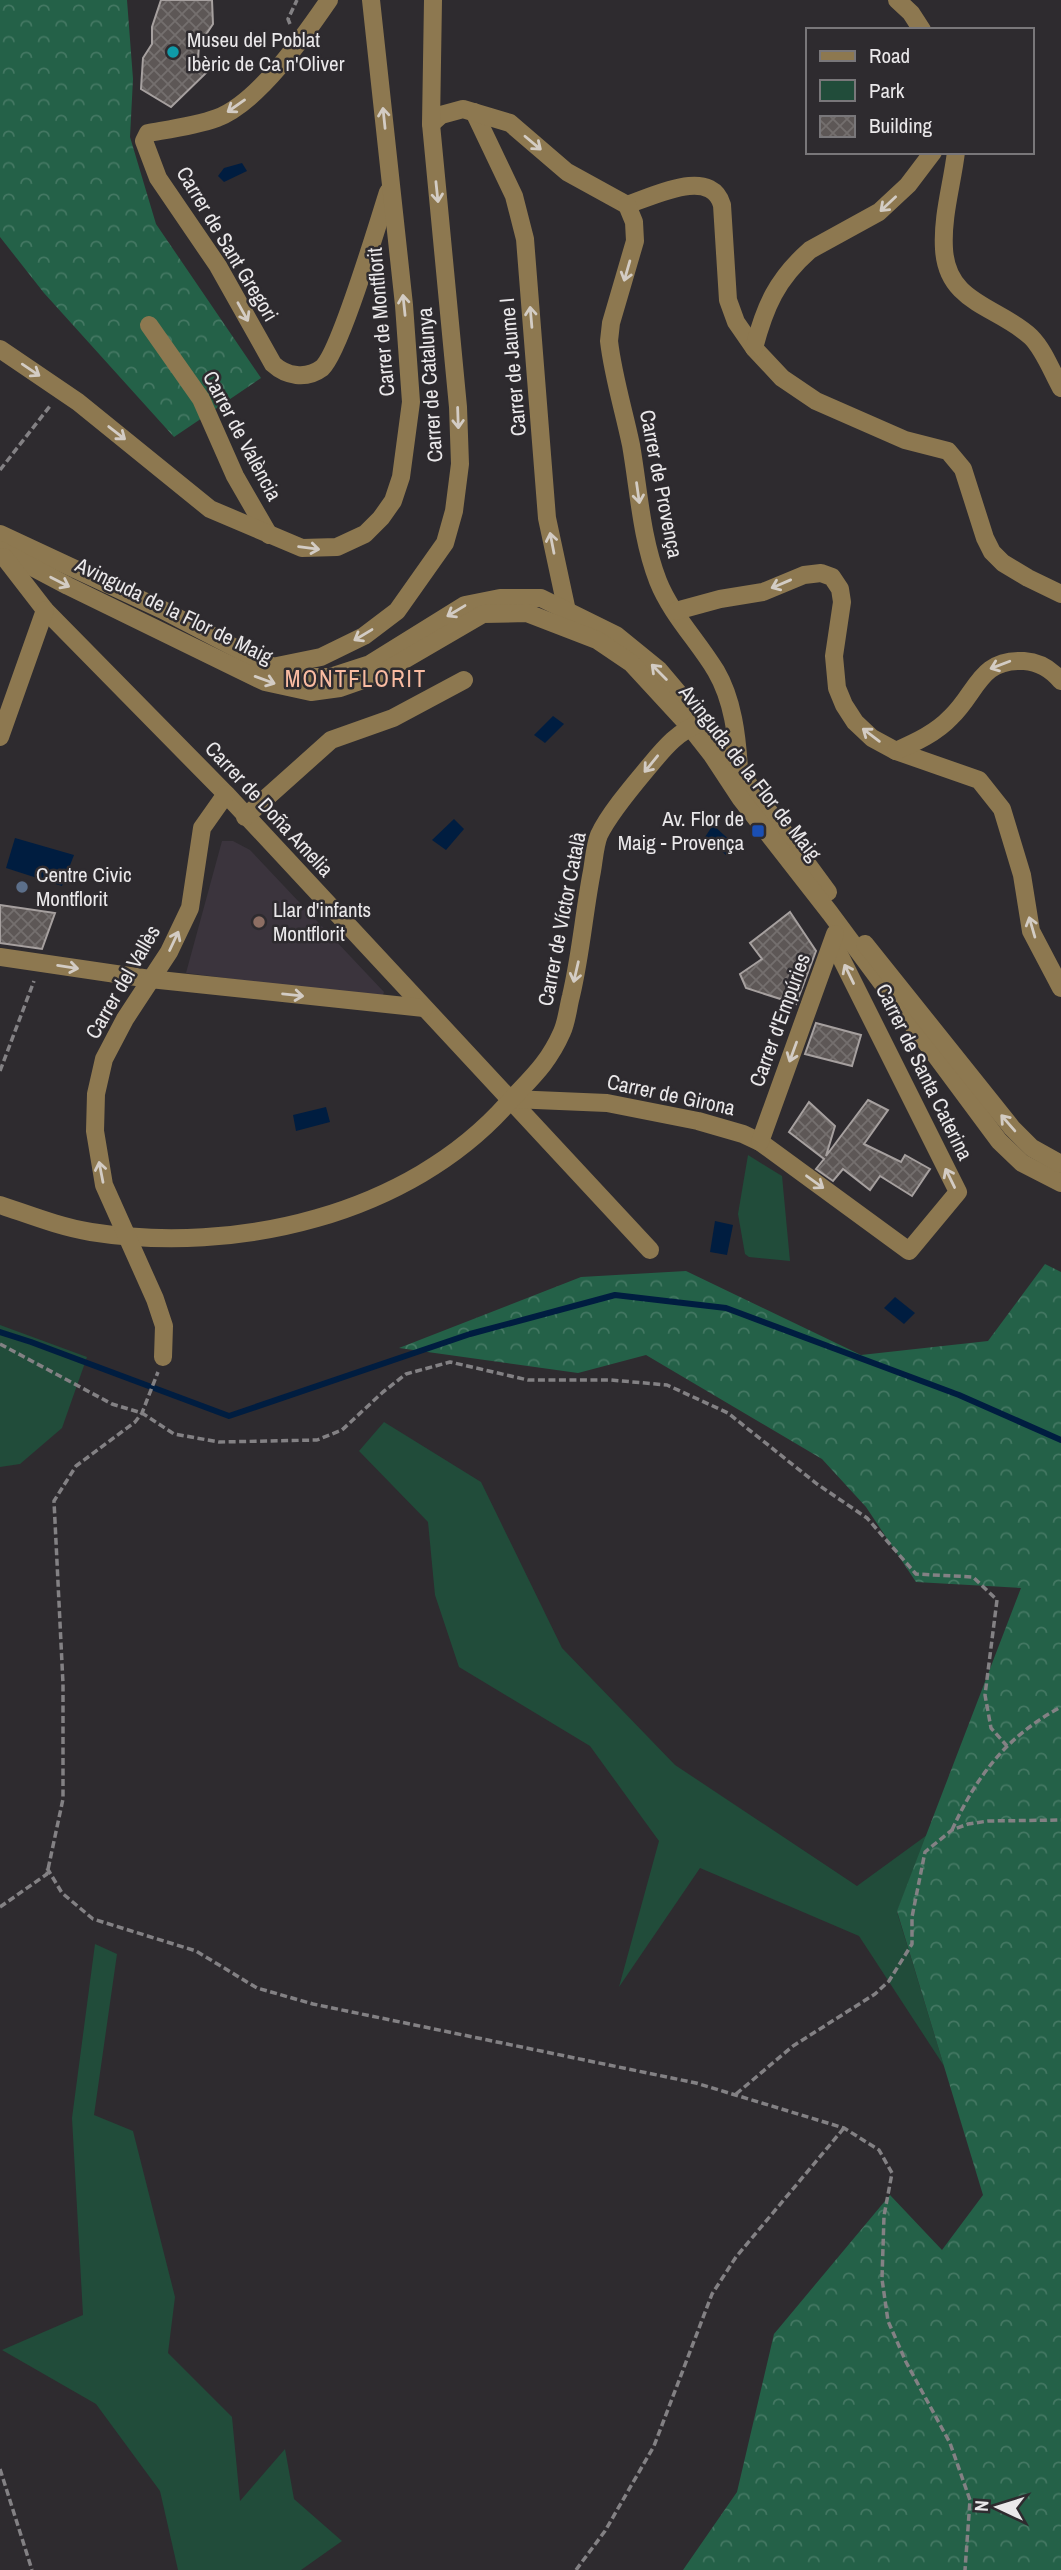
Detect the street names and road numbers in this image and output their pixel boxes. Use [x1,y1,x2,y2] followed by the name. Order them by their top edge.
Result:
[170,161,285,327] street label: Carrer de Sant Gregori
[360,246,401,398] street label: Carrer de Montflorit
[492,297,533,437] street label: Carrer de Jaume I
[410,306,449,463] street label: Carrer de Catalunya
[196,366,289,506] street label: Carrer de València
[633,407,690,561] street label: Carrer de Provença
[70,550,278,671] street label: Avinguda de la Flor de Maig
[672,678,829,867] street label: Avinguda de la Flor de Maig
[199,734,340,883] street label: Carrer de Doña Amelia
[530,829,593,1008] street label: Carrer de Víctor Català
[78,920,167,1044] street label: Carrer del Vallès
[742,949,817,1091] street label: Carrer d'Empúries
[869,979,980,1165] street label: Carrer de Santa Caterina
[604,1067,738,1122] street label: Carrer de Girona

